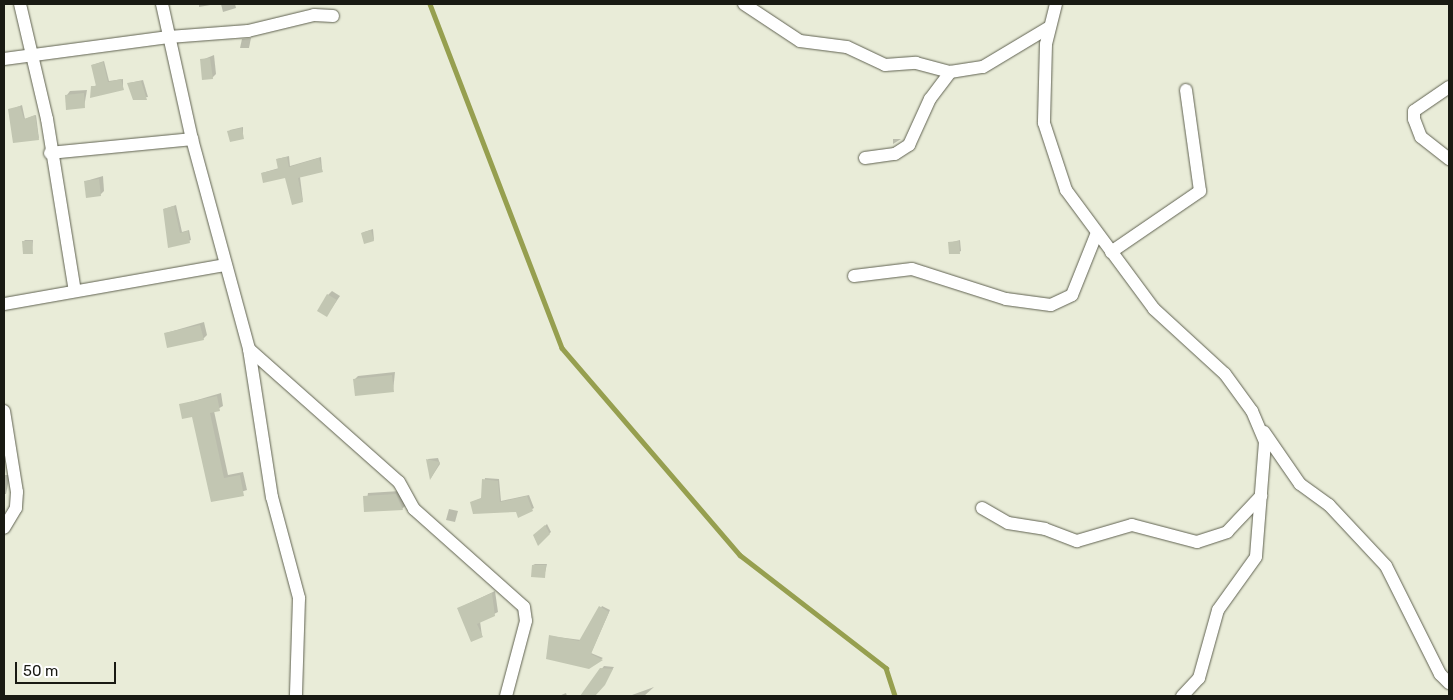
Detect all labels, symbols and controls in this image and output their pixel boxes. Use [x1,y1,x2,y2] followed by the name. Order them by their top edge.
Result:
[18,652,119,684] scale bar
[23,662,58,680] text: 50 m

